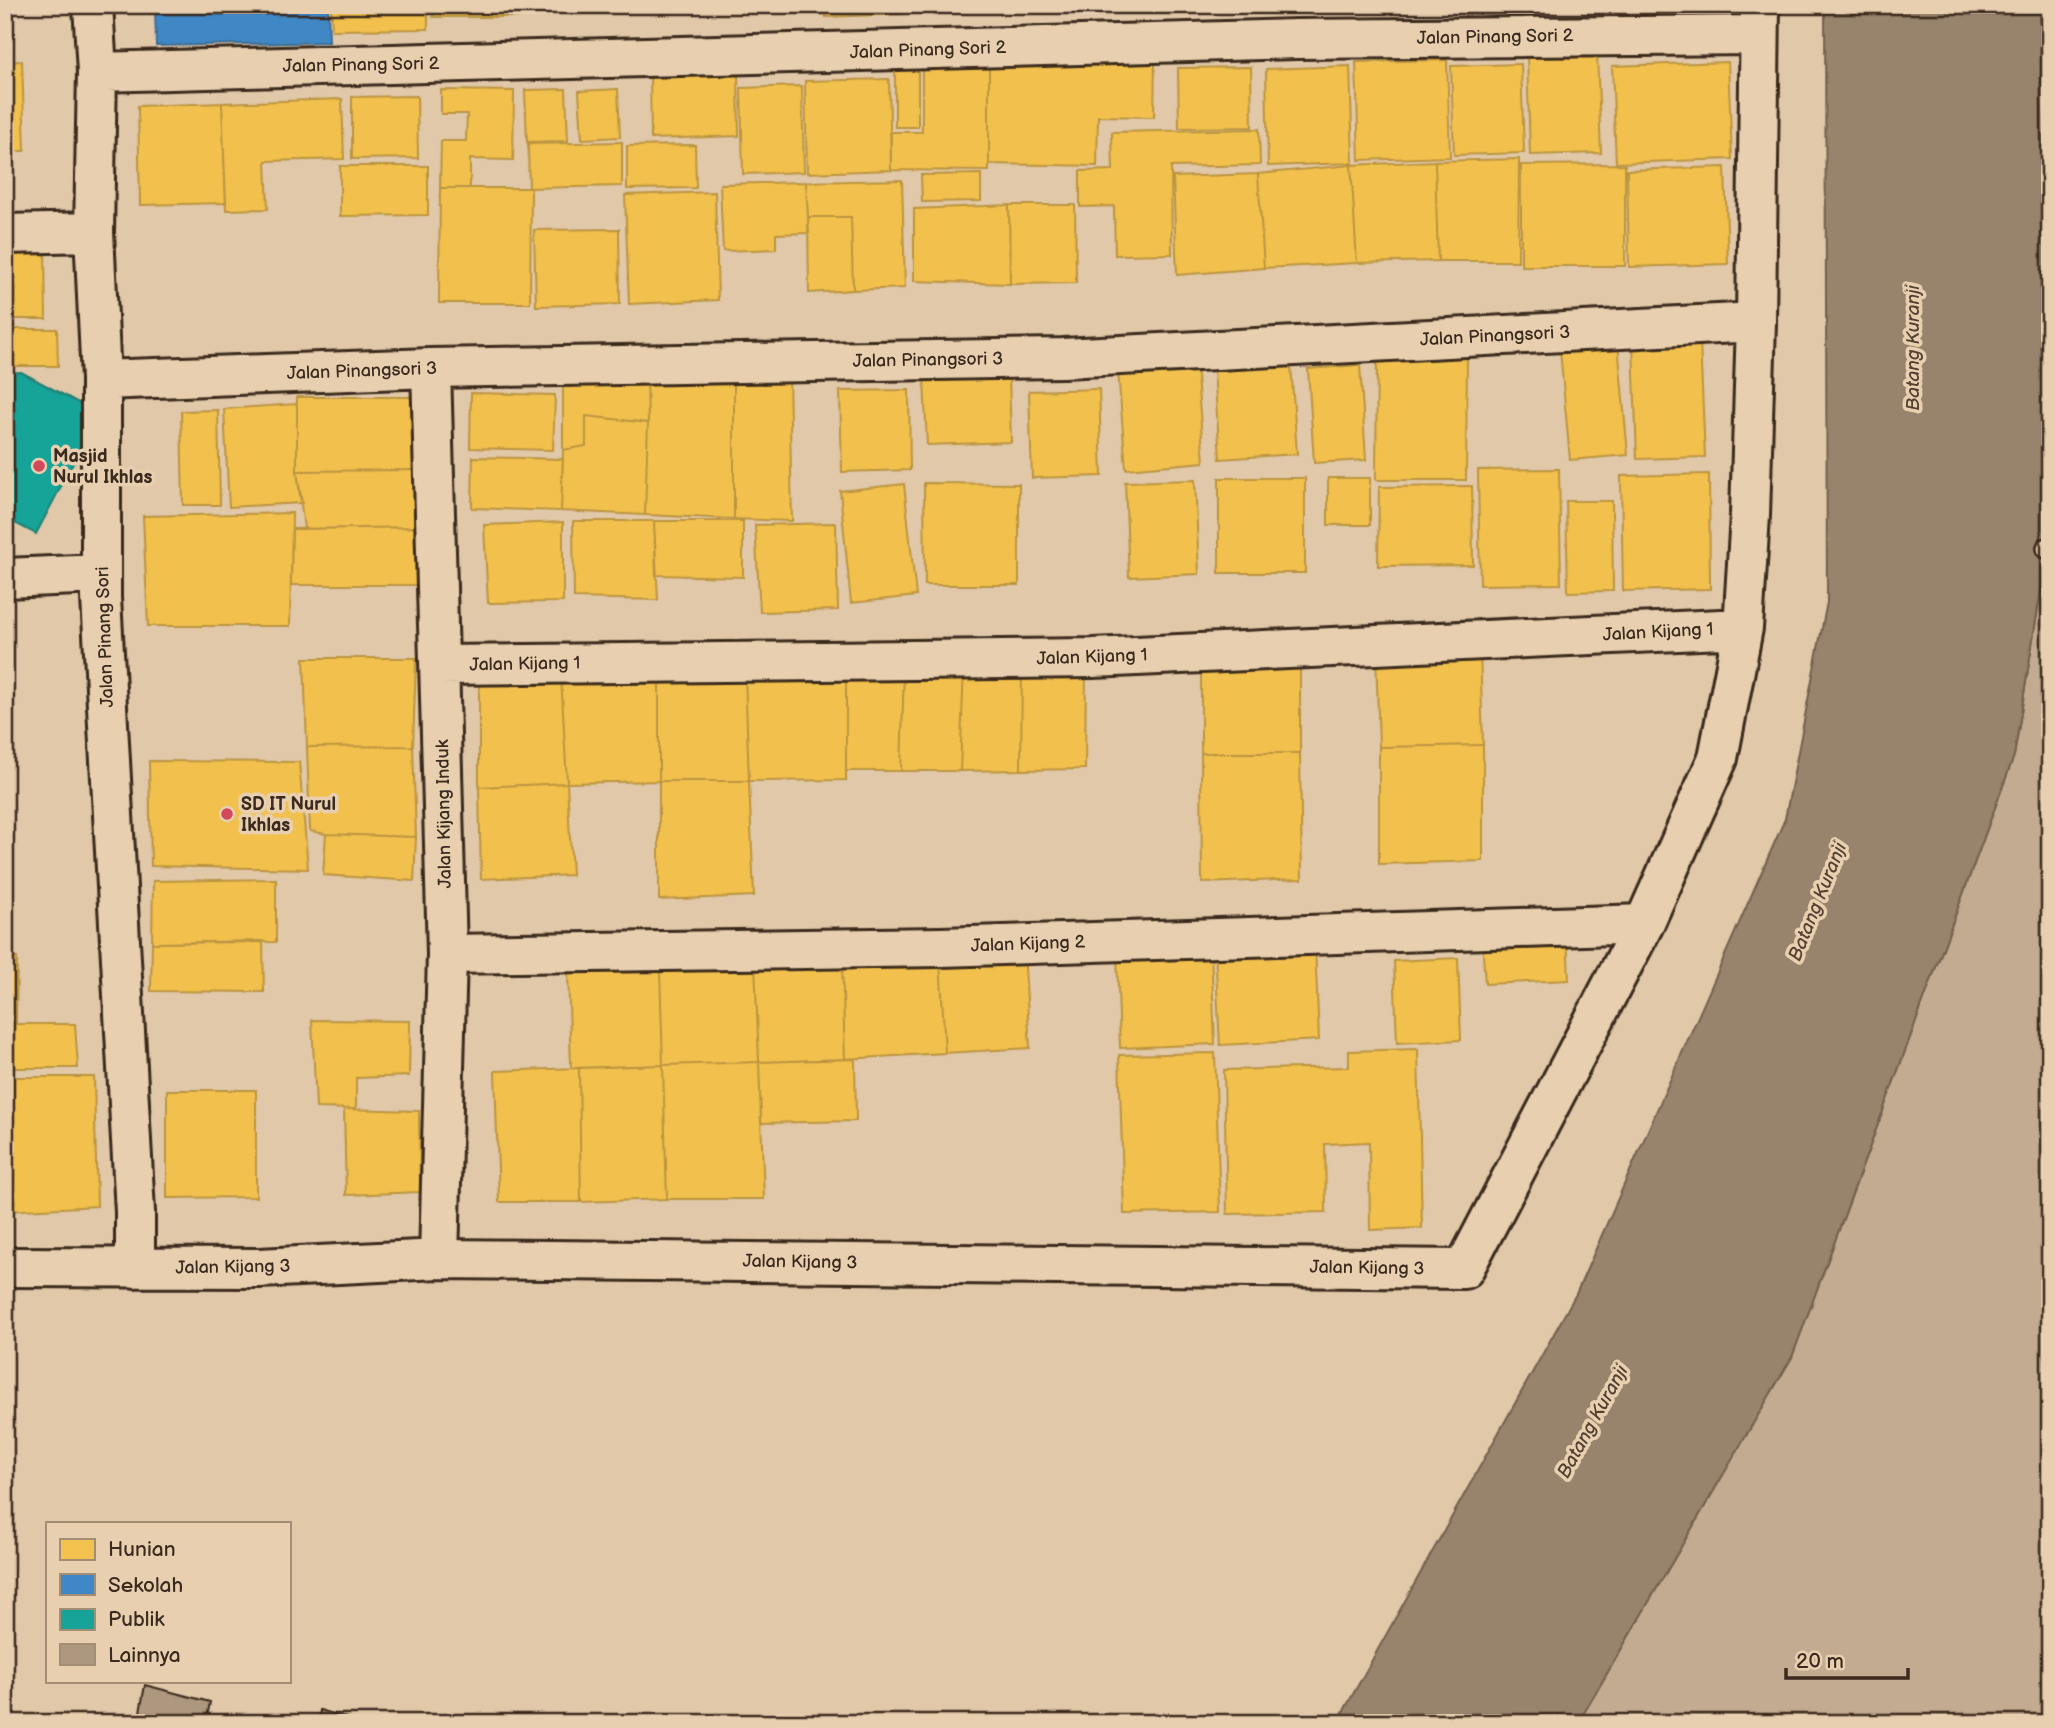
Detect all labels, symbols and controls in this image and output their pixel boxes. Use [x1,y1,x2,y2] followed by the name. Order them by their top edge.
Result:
[1417,25,1574,49] street label: Jalan Pinang Sori 2
[849,37,1007,63] street label: Jalan Pinang Sori 2
[283,53,440,77] street label: Jalan Pinang Sori 2
[1902,284,1925,411] water label: Batang Kuranji
[1419,322,1571,350] street label: Jalan Pinangsori 3
[853,348,1003,372] street label: Jalan Pinangsori 3
[286,358,438,384] street label: Jalan Pinangsori 3
[53,446,153,488] place label: Masjid Nurul Ikhlas
[31,458,47,474] marker: Masjid Nurul Ikhlas
[92,566,118,708] street label: Jalan Pinang Sori
[1602,619,1714,645] street label: Jalan Kijang 1
[1036,645,1148,669] street label: Jalan Kijang 1
[469,653,581,675] street label: Jalan Kijang 1
[432,739,456,889] street label: Jalan Kijang Induk
[241,794,336,836] place label: SD IT Nurul Ikhlas
[219,806,235,822] marker: SD IT Nurul Ikhlas
[1784,839,1852,964] water label: Batang Kuranji
[970,931,1086,956] street label: Jalan Kijang 2
[742,1250,858,1274] street label: Jalan Kijang 3
[175,1255,291,1279] street label: Jalan Kijang 3
[1309,1256,1425,1280] street label: Jalan Kijang 3
[1553,1361,1634,1482] water label: Batang Kuranji
[46,1522,290,1682] legend
[108,1537,176,1562] text: Hunian
[108,1573,183,1598] text: Sekolah
[108,1607,165,1632] text: Publik
[1786,1637,1908,1681] scale bar
[108,1643,181,1668] text: Lainnya
[1796,1649,1844,1674] text: 20 m

